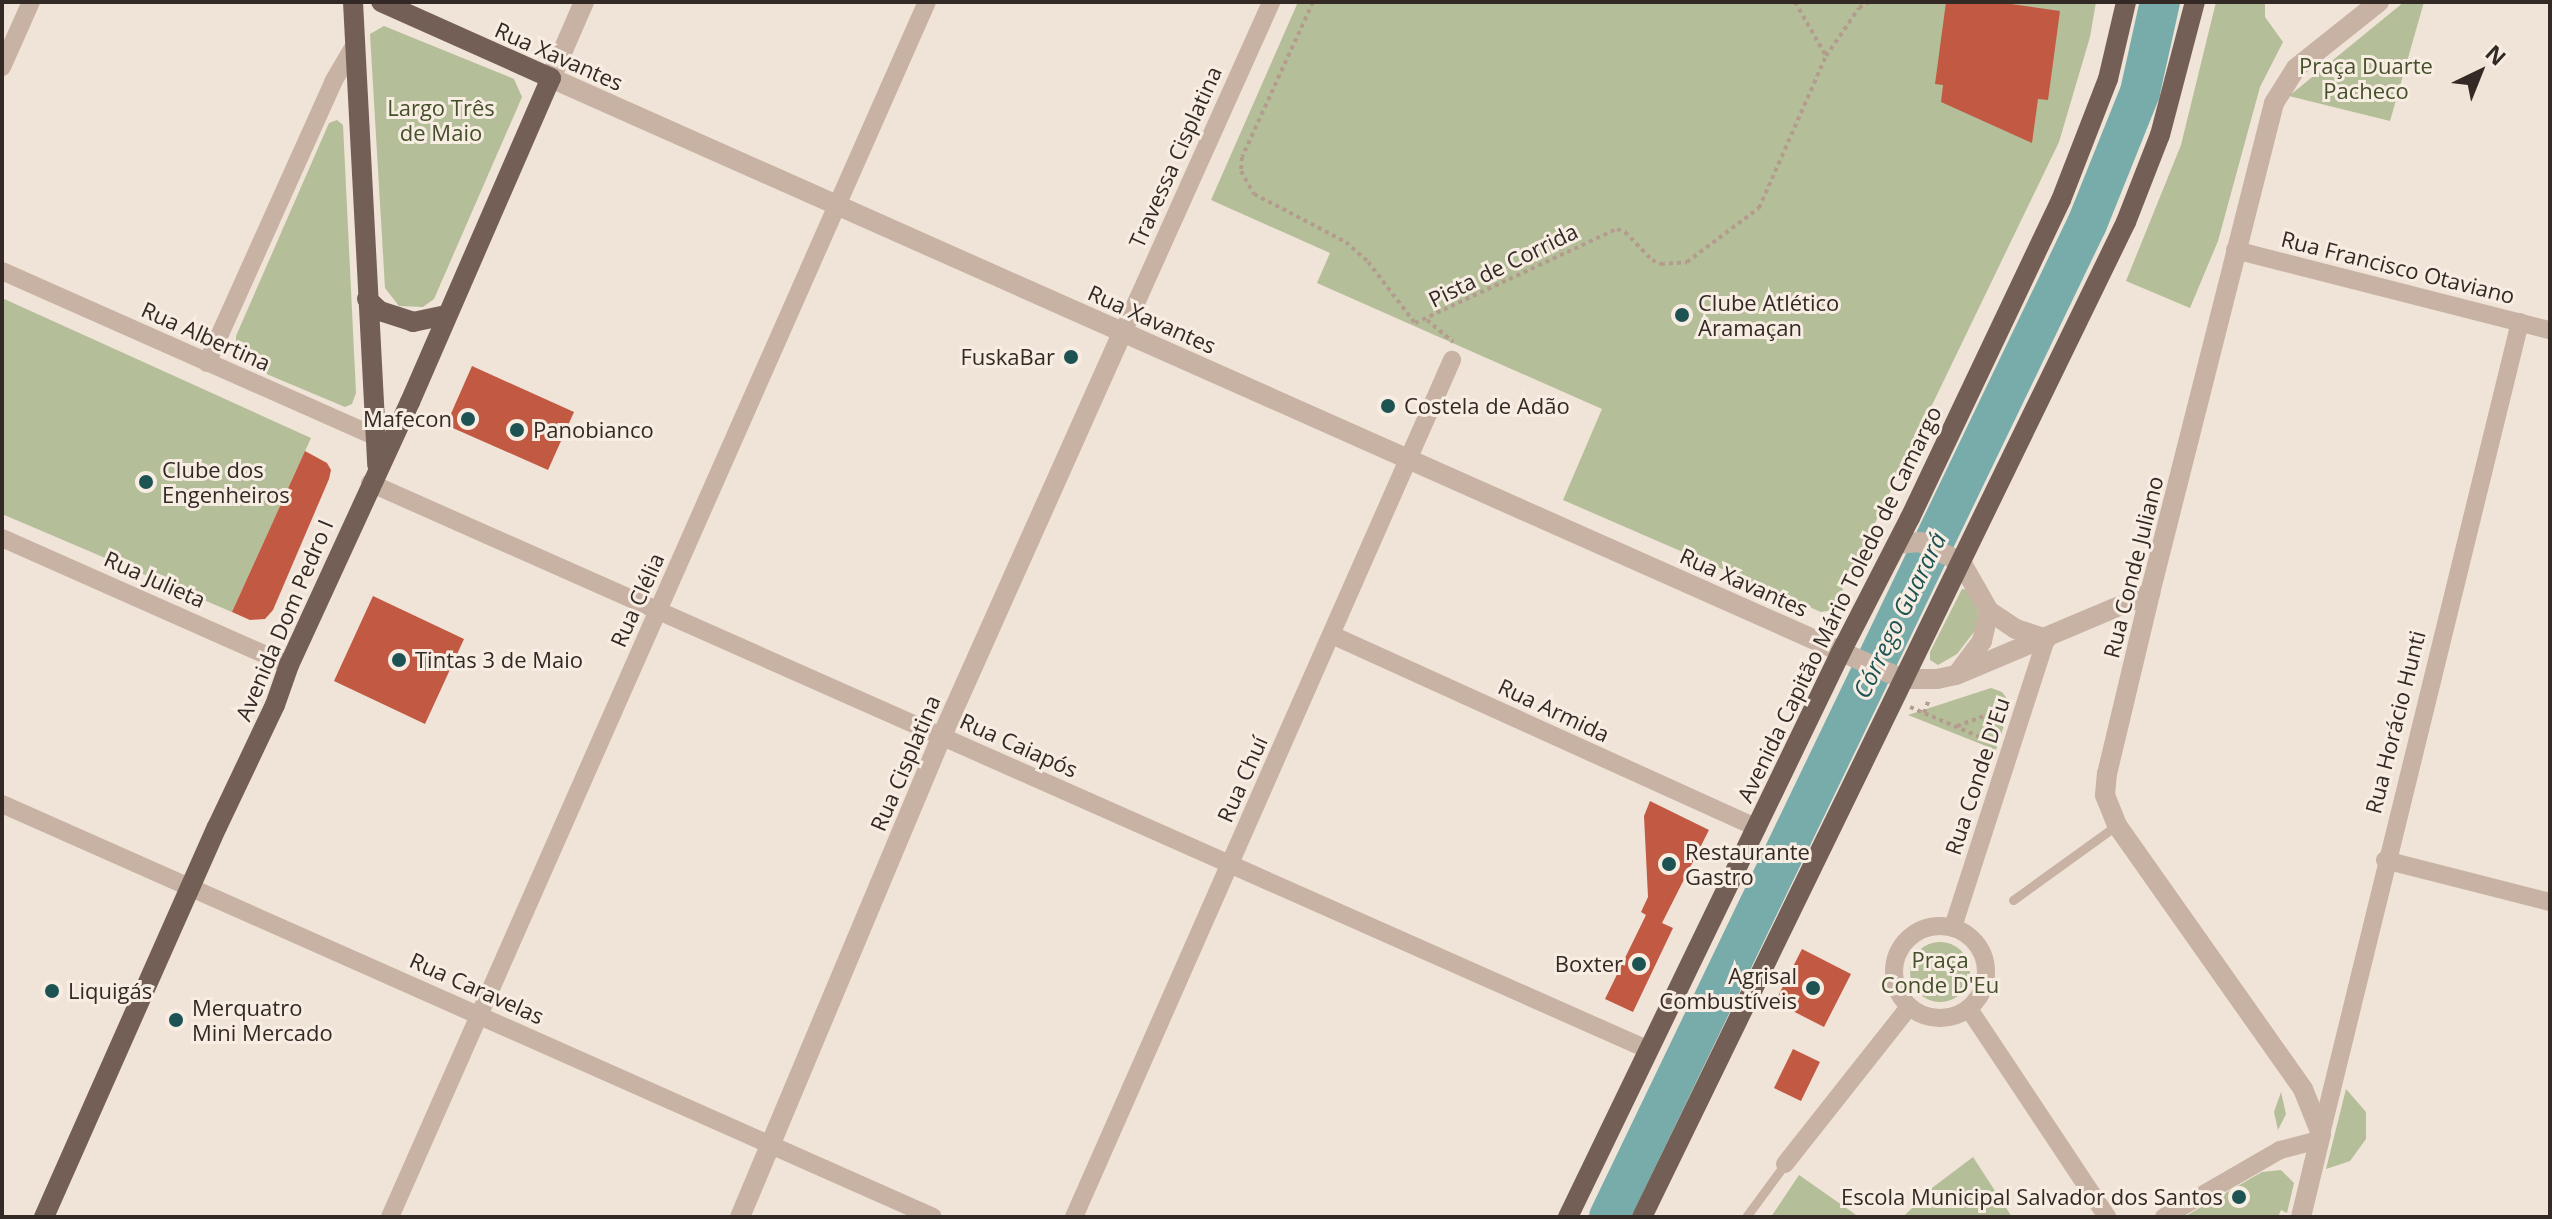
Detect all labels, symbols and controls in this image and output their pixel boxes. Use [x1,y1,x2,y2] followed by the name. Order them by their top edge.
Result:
[491,16,627,96] street label: Rua Xavantes
[2440,32,2520,112] north arrow
[2480,37,2513,72] text: N
[2299,52,2433,104] park label: Praça Duarte Pacheco
[1123,62,1227,252] street label: Travessa Cisplatina
[387,94,495,146] park label: Largo Três de Maio
[1424,217,1582,313] street label: Pista de Corrida
[2278,225,2518,309] street label: Rua Francisco Otaviano
[1084,279,1220,359] street label: Rua Xavantes
[1698,289,1839,340] place label: Clube Atlético Aramaçan
[137,296,275,376] street label: Rua Albertina
[1673,306,1691,324] marker: Clube Atlético Aramaçan
[960,344,1055,370] place label: FuskaBar
[1062,348,1080,366] marker: FuskaBar
[1404,393,1570,419] place label: Costela de Adão
[1379,397,1397,415] marker: Costela de Adão
[1731,402,1947,806] street label: Avenida Capitão Mário Toledo de Camargo
[363,406,452,432] place label: Mafecon
[459,410,477,428] marker: Mafecon
[533,417,654,443] place label: Panobianco
[508,421,526,439] marker: Panobianco
[162,456,290,508] place label: Clube dos Engenheiros
[137,473,155,491] marker: Clube dos Engenheiros
[2098,473,2168,661] street label: Rua Conde Juliano
[230,515,338,725] street label: Avenida Dom Pedro I
[1846,528,1952,702] water label: Córrego Guarará
[1676,542,1812,622] street label: Rua Xavantes
[100,545,210,613] street label: Rua Julieta
[605,549,669,651] street label: Rua Clélia
[2360,628,2430,816] street label: Rua Horácio Hunti
[415,647,583,673] place label: Tintas 3 de Maio
[390,651,408,669] marker: Tintas 3 de Maio
[1494,673,1614,747] street label: Rua Armida
[864,691,946,835] street label: Rua Cisplatina
[1939,694,2015,858] street label: Rua Conde D'Eu
[956,707,1082,783] street label: Rua Caiapós
[1211,732,1273,826] street label: Rua Chuí
[1685,838,1810,890] place label: Restaurante Gastro
[1660,855,1678,873] marker: Restaurante Gastro
[1881,946,1999,998] park label: Praça Conde D'Eu
[406,947,548,1029] street label: Rua Caravelas
[1555,951,1623,977] place label: Boxter
[1630,955,1648,973] marker: Boxter
[1659,962,1797,1014] place label: Agrisal Combustíveis
[68,978,152,1004] place label: Liquigás
[1804,979,1822,997] marker: Agrisal Combustíveis
[43,982,61,1000] marker: Liquigás
[192,994,333,1046] place label: Merquatro Mini Mercado
[167,1011,185,1029] marker: Merquatro Mini Mercado
[1841,1184,2223,1210] place label: Escola Municipal Salvador dos Santos
[2230,1188,2248,1206] marker: Escola Municipal Salvador dos Santos

